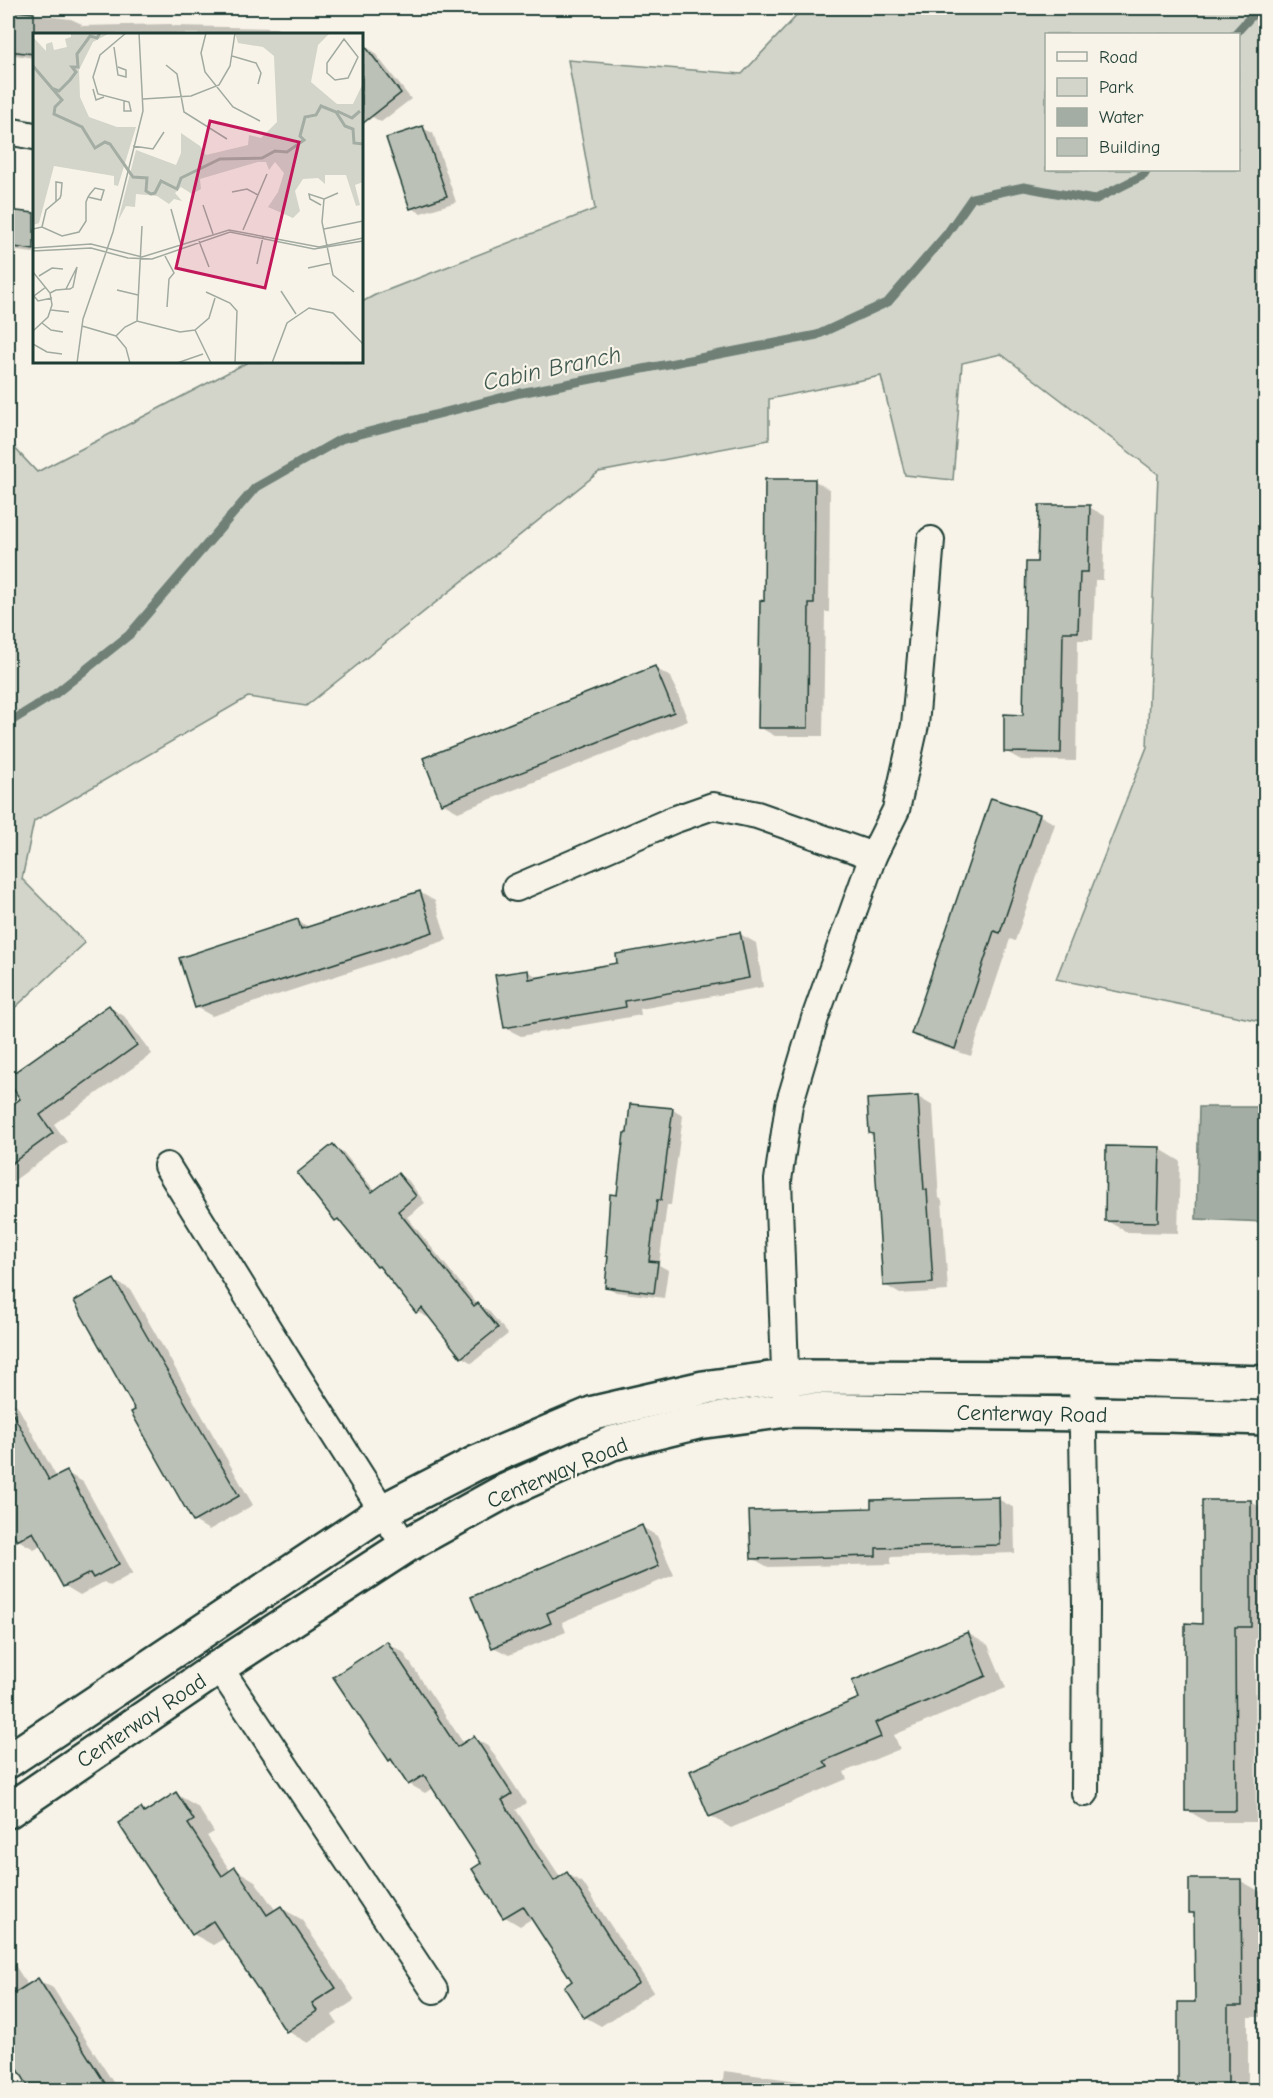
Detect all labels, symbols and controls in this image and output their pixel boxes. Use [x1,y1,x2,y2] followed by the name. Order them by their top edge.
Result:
[33,33,363,363] inset map
[1045,33,1240,171] legend
[1099,47,1138,68] text: Road
[1099,77,1134,98] text: Park
[1099,107,1144,128] text: Water
[1099,137,1161,158] text: Building
[480,340,624,396] water label: Cabin Branch
[956,1400,1108,1428] street label: Centerway Road
[483,1431,632,1514] street label: Centerway Road
[72,1668,211,1774] street label: Centerway Road

